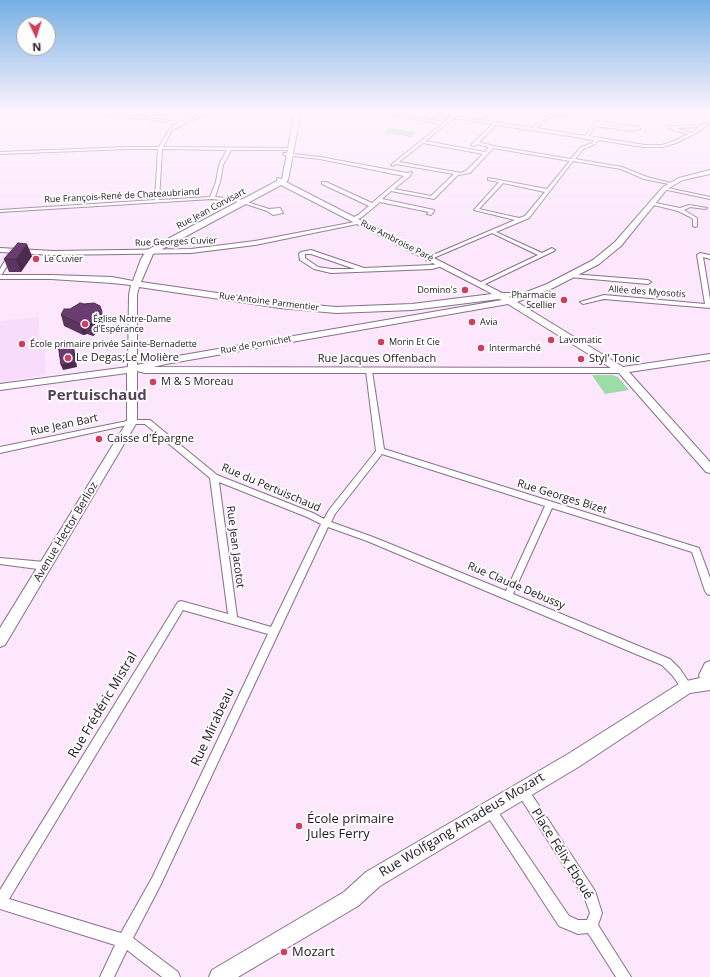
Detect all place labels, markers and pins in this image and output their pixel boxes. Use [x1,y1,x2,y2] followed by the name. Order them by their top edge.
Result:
[31,254,41,264] marker: Le Cuvier
[44,254,83,264] place label: Le Cuvier
[417,285,457,295] place label: Domino's
[460,285,470,295] marker: Domino's
[511,290,556,311] place label: Pharmacie Scellier
[559,295,569,305] marker: Pharmacie Scellier
[93,314,171,335] place label: Église Notre-Dame d'Espérance
[467,317,477,327] marker: Avia
[480,317,497,327] place label: Avia
[80,319,90,329] marker: Église Notre-Dame d'Espérance
[546,335,556,345] marker: Lavomatic
[559,335,602,345] place label: Lavomatic
[376,337,386,347] marker: Morin Et Cie
[389,337,440,347] place label: Morin Et Cie
[17,339,27,349] marker: École primaire privée Sainte-Bernadette
[30,339,197,349] place label: École primaire privée Sainte-Bernadette
[476,343,486,353] marker: Intermarché
[489,343,541,353] place label: Intermarché
[76,351,179,365] place label: Le Degas;Le Molière
[589,352,640,366] place label: Styl' Tonic
[63,353,73,363] marker: Le Degas;Le Molière
[576,354,586,364] marker: Styl' Tonic
[161,375,234,389] place label: M & S Moreau
[148,377,158,387] marker: M & S Moreau
[107,432,194,446] place label: Caisse d'Épargne
[94,434,104,444] marker: Caisse d'Épargne
[307,811,394,842] place label: École primaire Jules Ferry
[294,821,304,831] marker: École primaire Jules Ferry
[292,944,335,960] place label: Mozart
[279,947,289,957] marker: Mozart

